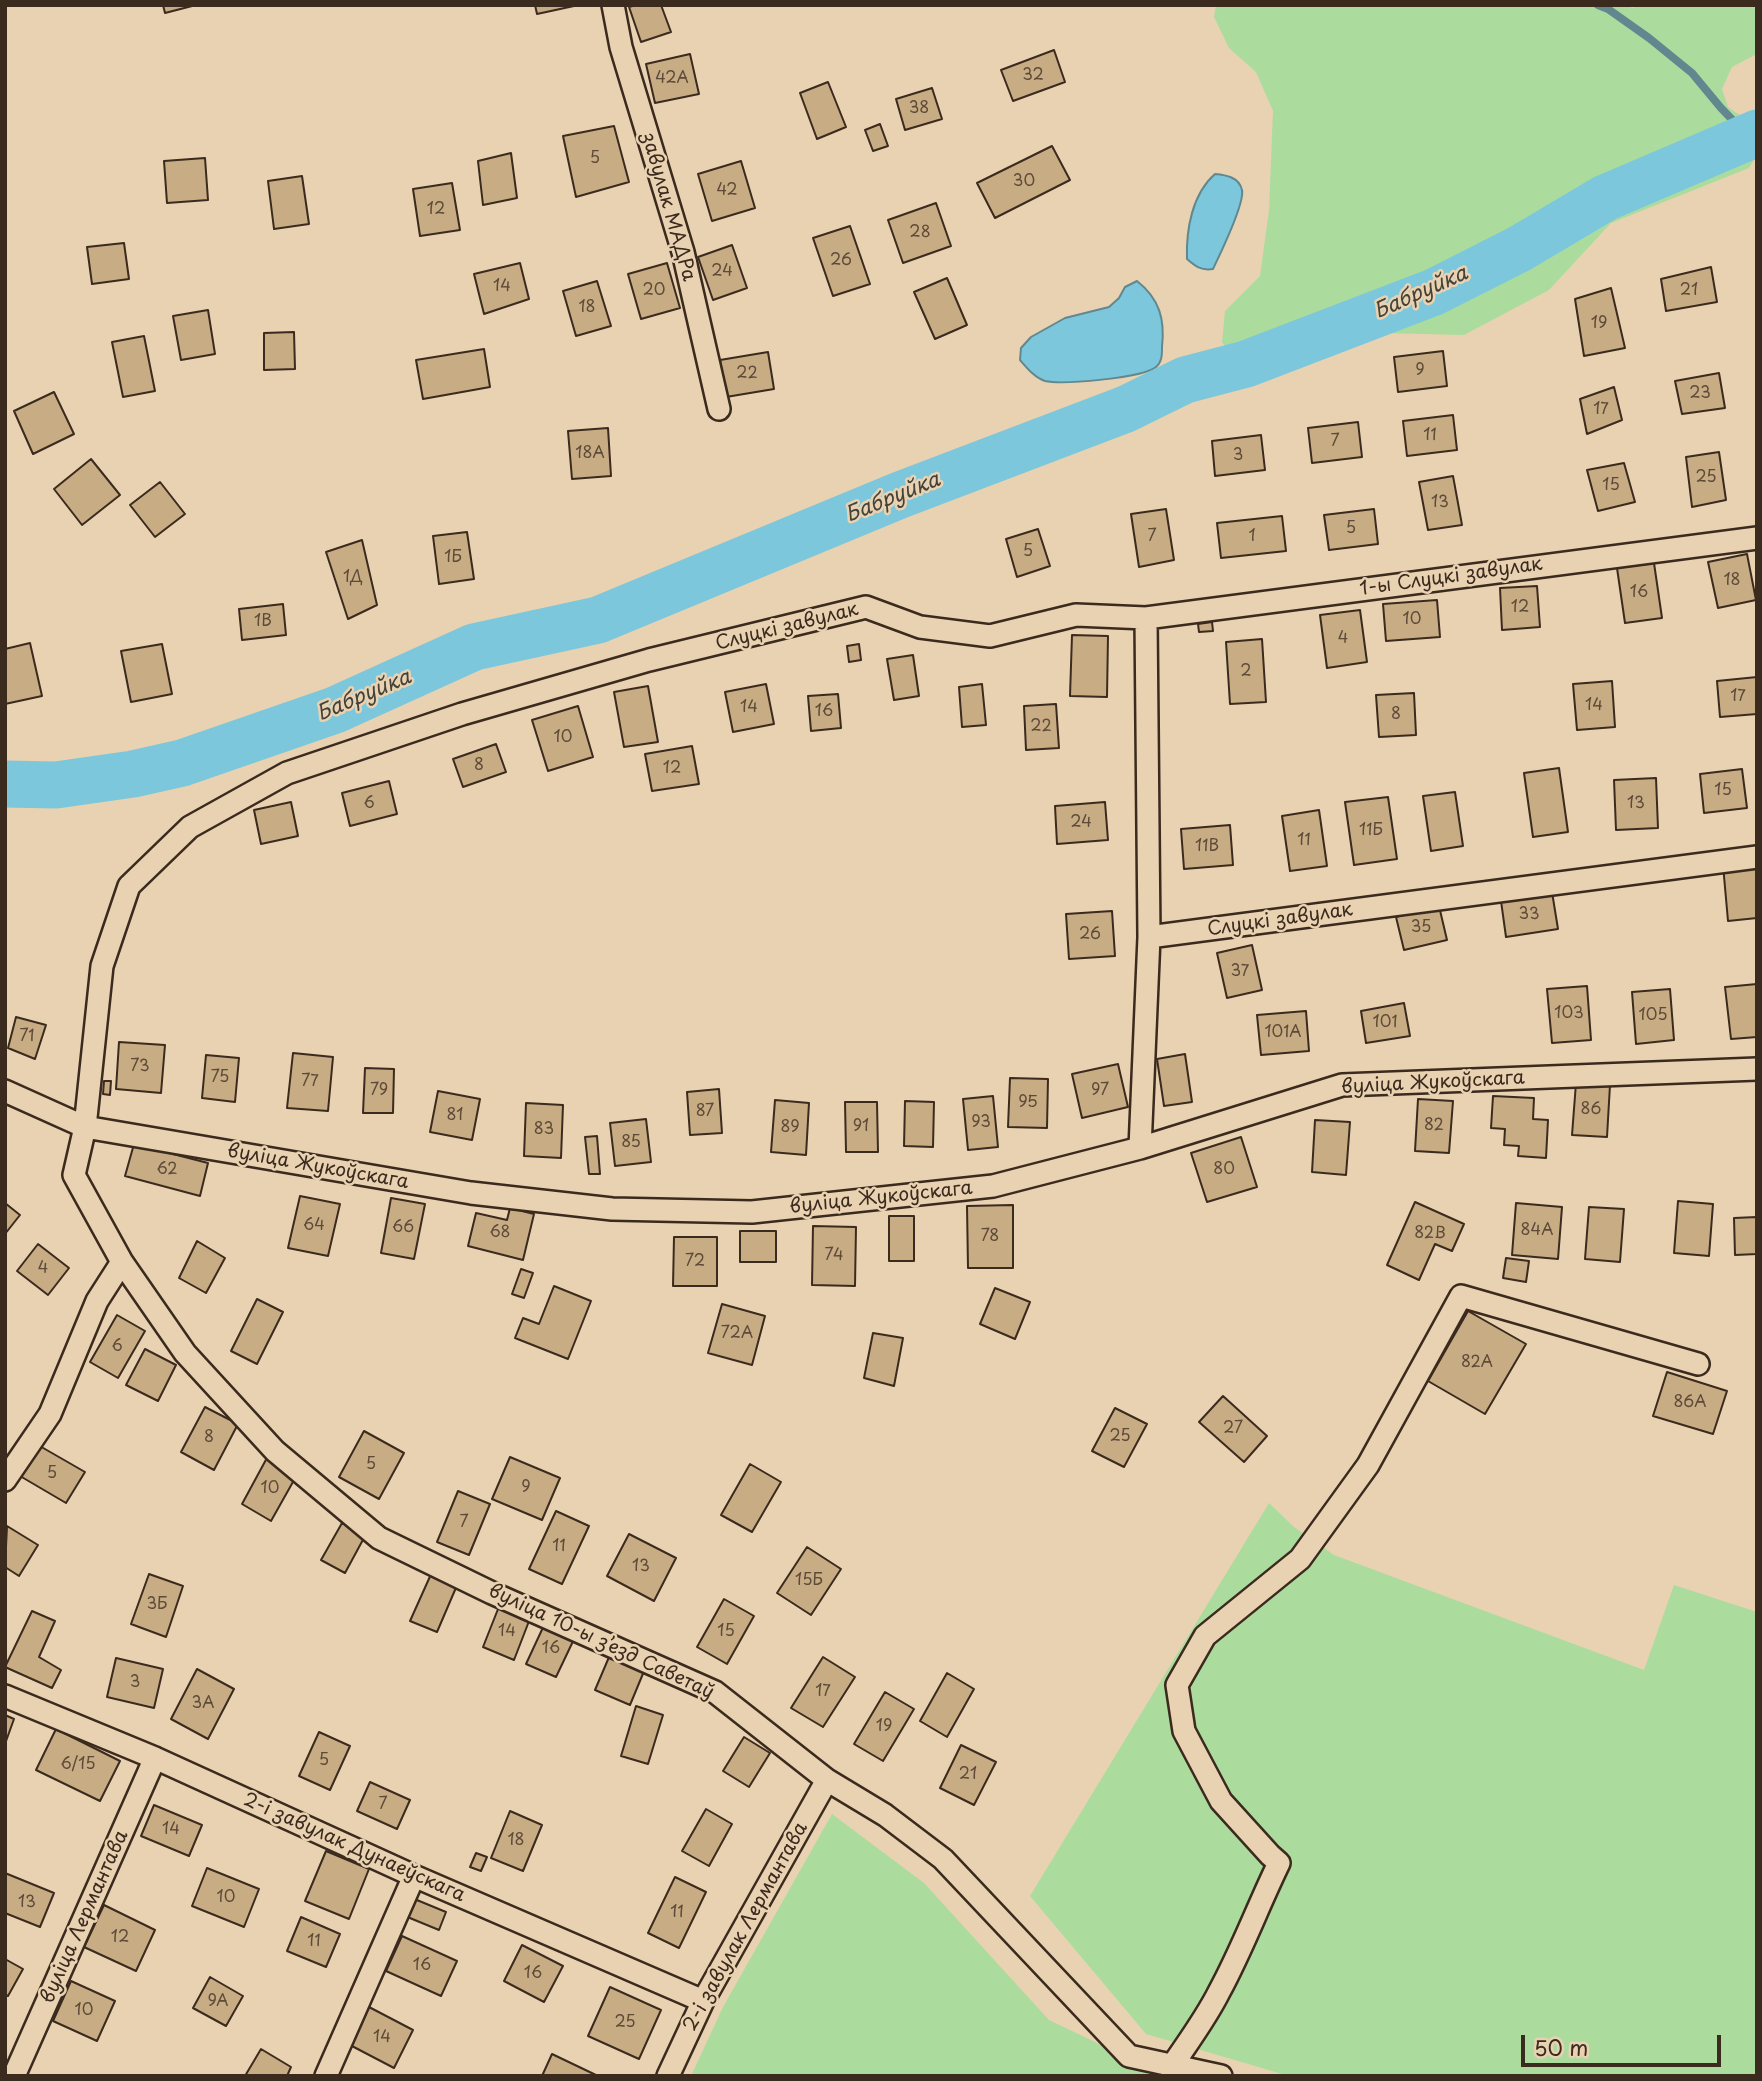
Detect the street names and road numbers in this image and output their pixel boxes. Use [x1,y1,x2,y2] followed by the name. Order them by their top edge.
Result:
[636,130,700,284] street label: завулак МАДРа
[1358,553,1544,601] street label: 1-ы Слуцкі завулак
[713,598,861,656] street label: Слуцкі завулак
[1206,899,1354,941] street label: Слуцкі завулак
[1341,1067,1525,1099] street label: вуліца Жукоўскага
[226,1140,410,1194] street label: вуліца Жукоўскага
[788,1177,974,1219] street label: вуліца Жукоўскага
[485,1580,717,1704] street label: вуліца 10-ы зʼезд Саветаў
[240,1789,468,1907] street label: 2-і завулак Дунаеўскага
[679,1819,813,2035] street label: 2-і завулак Лермантава
[37,1827,133,2007] street label: вуліца Лермантава

